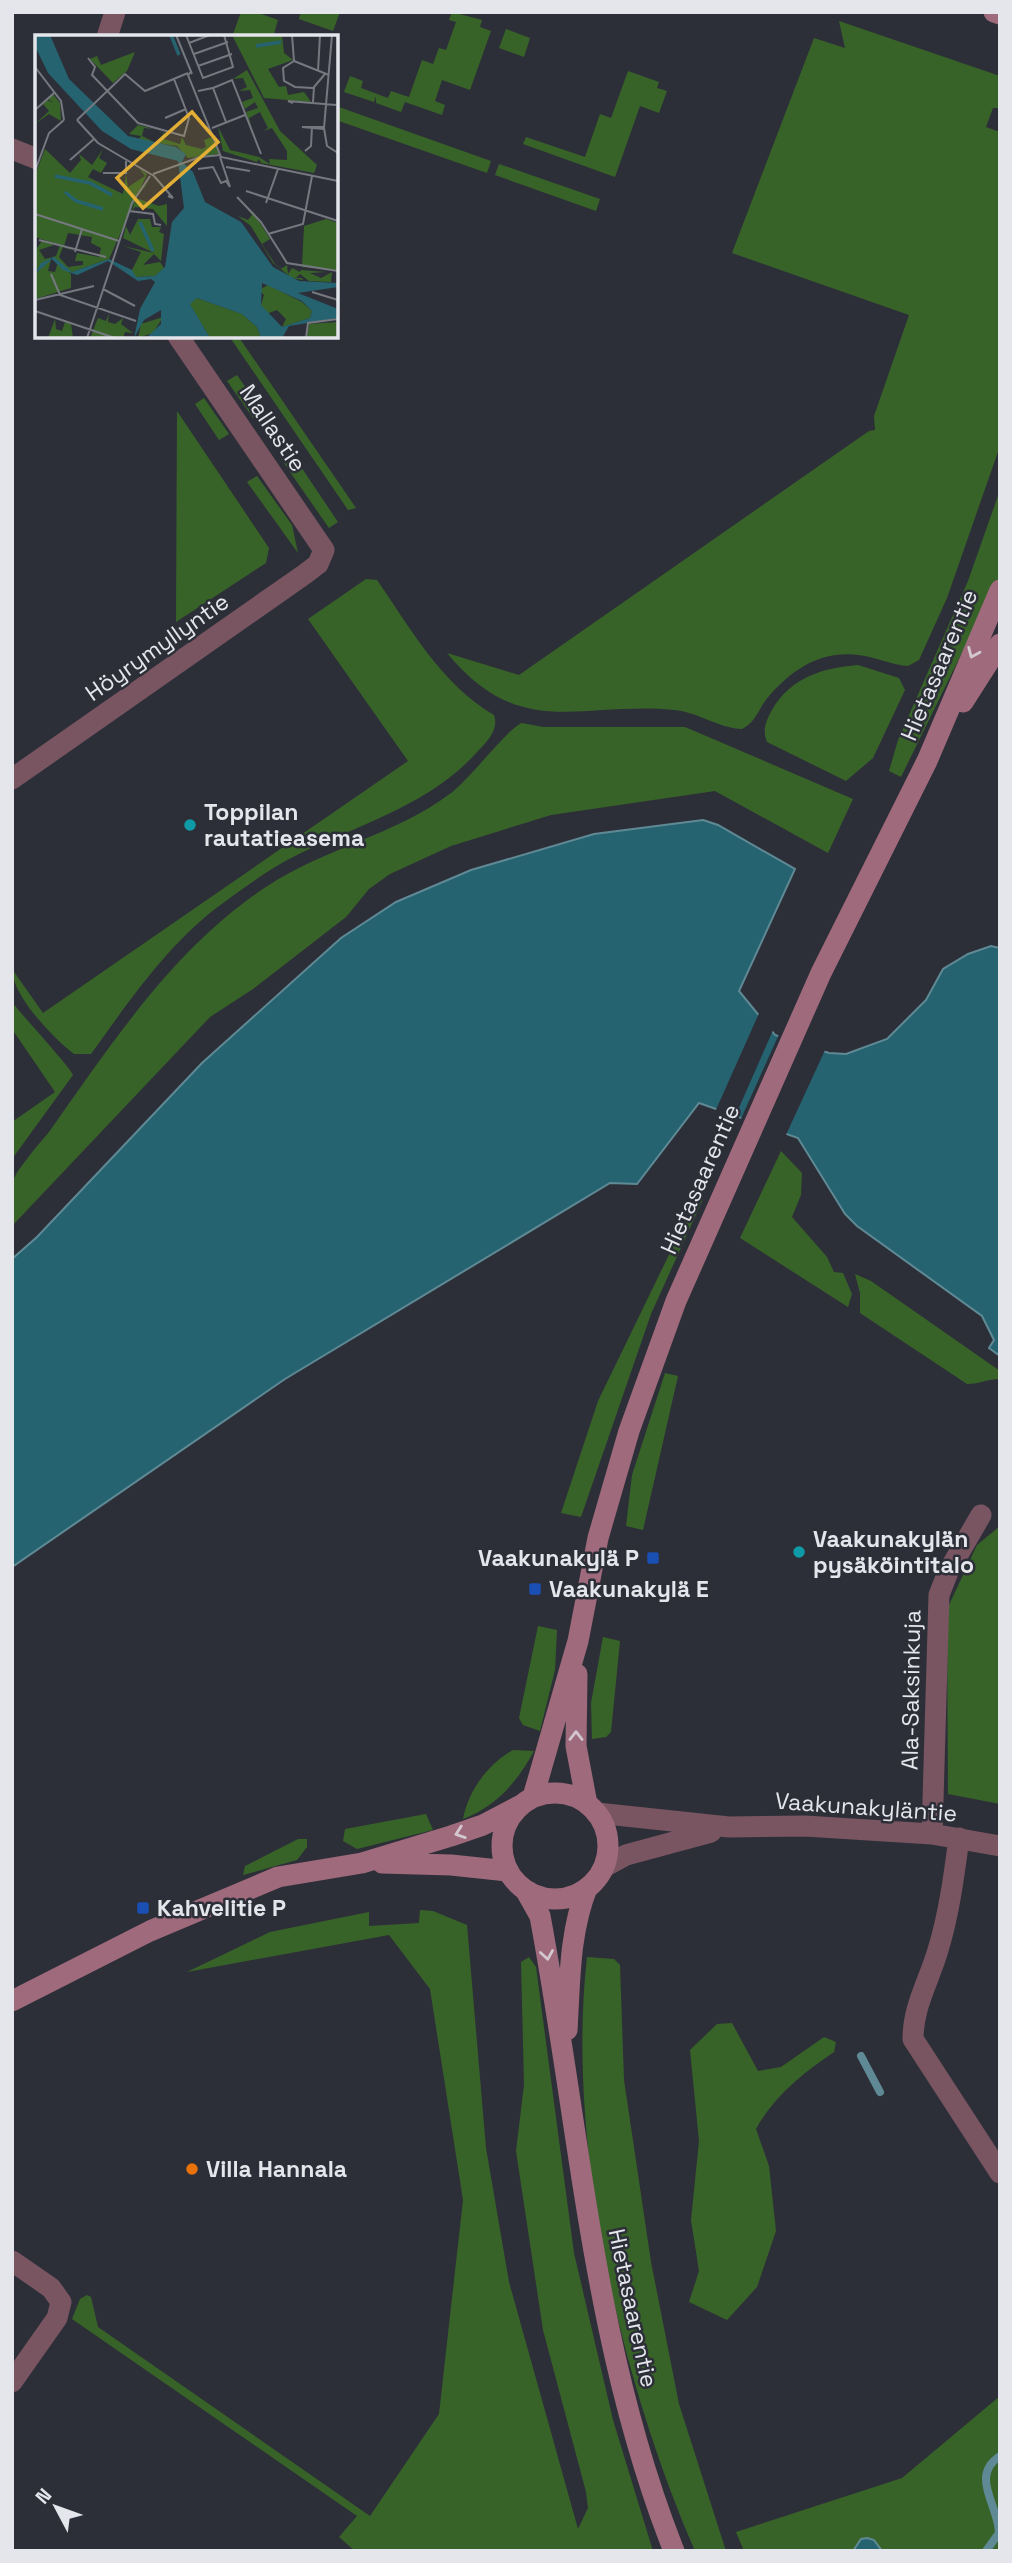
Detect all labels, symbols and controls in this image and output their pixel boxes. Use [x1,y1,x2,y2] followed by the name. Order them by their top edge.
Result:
[35,35,338,338] inset map
[233,378,313,478] street label: Mallastie
[894,585,984,745] street label: Hietasaarentie
[79,586,235,708] street label: Höyrymyllyntie
[967,646,981,658] one-way arrow
[204,797,364,853] place label: Toppilan rautatieasema
[182,817,198,833] marker: Toppilan rautatieasema
[653,1099,747,1259] street label: Hietasaarentie
[813,1524,974,1580] place label: Vaakunakylän pysäköintitalo
[478,1543,639,1573] place label: Vaakunakylä P
[791,1544,807,1560] marker: Vaakunakylän pysäköintitalo
[645,1550,661,1566] marker: Vaakunakylä P
[549,1574,709,1604] place label: Vaakunakylä E
[527,1581,543,1597] marker: Vaakunakylä E
[895,1610,927,1770] street label: Ala-Saksinkuja
[568,1731,584,1741] one-way arrow
[774,1786,958,1828] street label: Vaakunakyläntie
[454,1825,466,1839] one-way arrow
[157,1893,286,1923] place label: Kahvelitie P
[135,1900,151,1916] marker: Kahvelitie P
[539,1949,554,1961] one-way arrow
[206,2154,347,2184] place label: Villa Hannala
[184,2161,200,2177] marker: Villa Hannala
[602,2226,664,2390] street label: Hietasaarentie
[21,2472,91,2542] north arrow
[30,2483,57,2509] text: N

